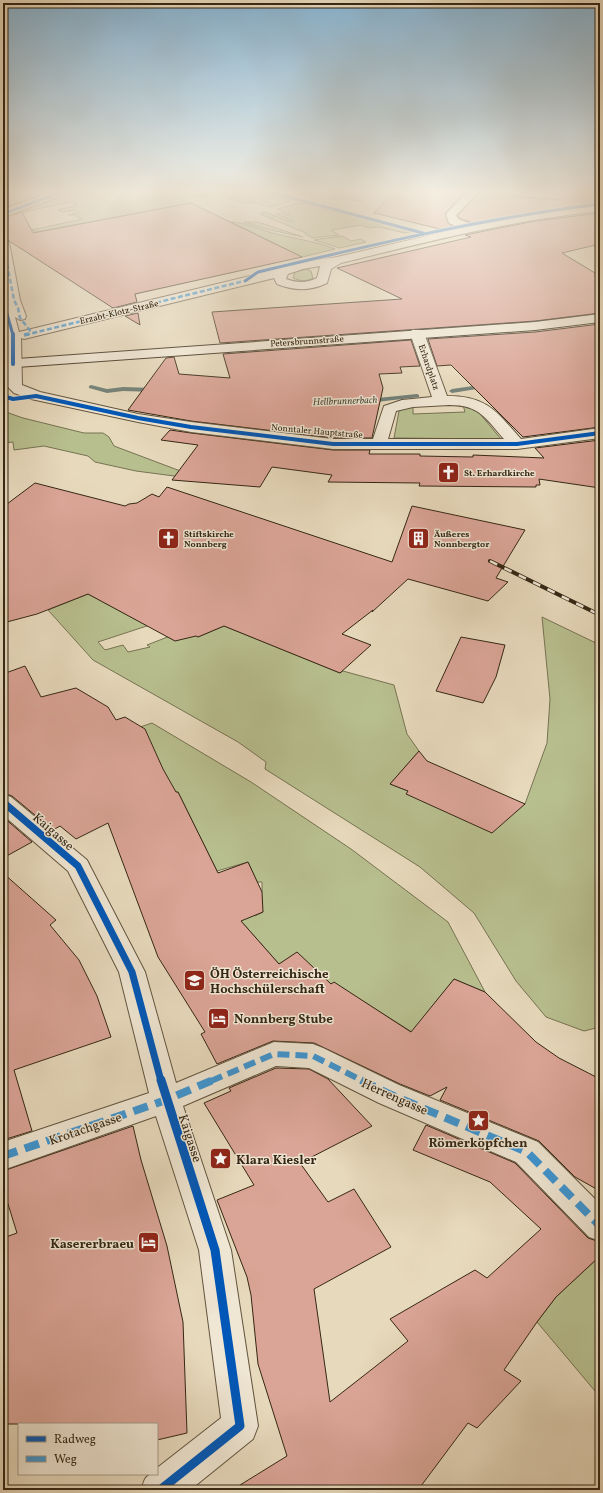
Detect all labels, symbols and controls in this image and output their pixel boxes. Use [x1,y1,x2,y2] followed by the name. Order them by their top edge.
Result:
[78,297,160,328] street label: Erzabt-Klotz-Straße
[270,332,344,351] street label: Petersbrunnstraße
[415,343,443,392] street label: Erhardplatz
[312,393,378,409] water label: Hellbrunnerbach
[271,421,363,442] street label: Nonntaler Hauptstraße
[435,460,461,486] church icon: St. Erhardkirche
[464,467,535,480] place label: St. Erhardkirche
[156,526,182,552] church icon: Stiftskirche Nonnberg
[405,526,431,552] building icon: Äußeres Nonnbergtor
[184,528,234,551] place label: Stiftskirche Nonnberg
[434,528,490,551] place label: Äußeres Nonnbergtor
[28,809,77,856] street label: Kaigasse
[210,966,329,999] place label: ÖH Österreichische Hochschülerschaft
[182,967,208,993] school or university icon: ÖH Österreichische Hochschülerschaft
[205,1005,231,1031] hotel icon: Nonnberg Stube
[234,1011,333,1029] place label: Nonnberg Stube
[358,1075,430,1121] street label: Herrengasse
[465,1107,491,1133] place icon: Römerköpfchen
[47,1109,124,1151] street label: Krotachgasse
[173,1112,205,1165] street label: Kaigasse
[428,1135,528,1153] place label: Römerköpfchen
[207,1146,233,1172] place icon: Klara Kiesler
[236,1152,317,1170] place label: Klara Kiesler
[136,1230,162,1256] hotel icon: Kasererbraeu
[50,1236,134,1254] place label: Kasererbraeu
[18,1423,158,1475] legend
[54,1432,96,1448] text: Radweg
[54,1452,77,1468] text: Weg

